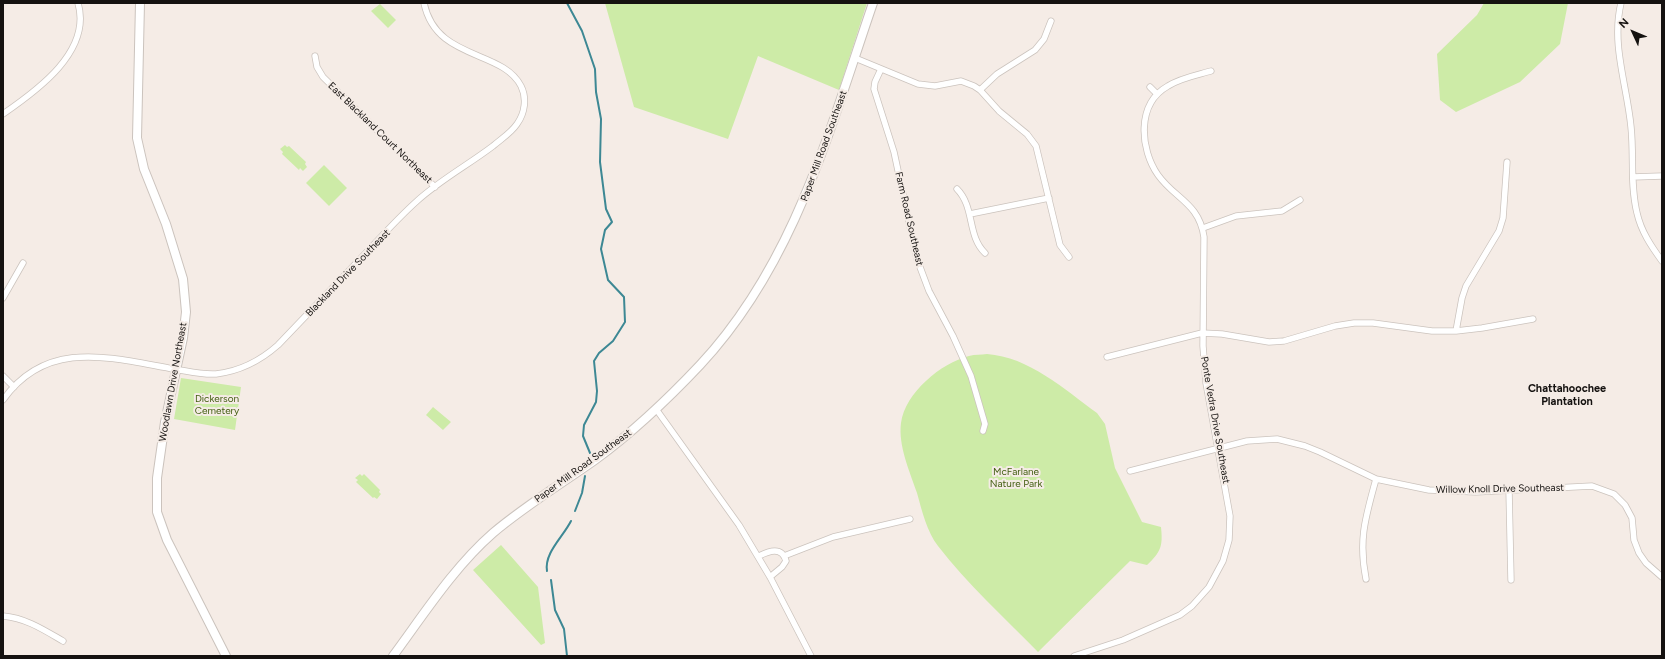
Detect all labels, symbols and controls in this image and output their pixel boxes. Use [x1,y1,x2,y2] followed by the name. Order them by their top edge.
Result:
[1613,12,1653,52] north arrow
[1616,16,1632,31] text: N
[325,80,435,186] street label: East Blackland Court Northeast
[798,89,850,203] street label: Paper Mill Road Southeast
[892,171,926,267] street label: Farm Road Southeast
[303,227,393,319] street label: Blackland Drive Southeast
[157,322,189,442] street label: Woodlawn Drive Northeast
[1198,355,1232,485] street label: Ponte Vedra Drive Southeast
[1528,382,1606,408] district label: Chattahoochee Plantation
[195,393,239,416] park label: Dickerson Cemetery
[532,427,634,505] street label: Paper Mill Road Southeast
[990,466,1042,490] park label: McFarlane Nature Park
[1436,482,1564,496] street label: Willow Knoll Drive Southeast

